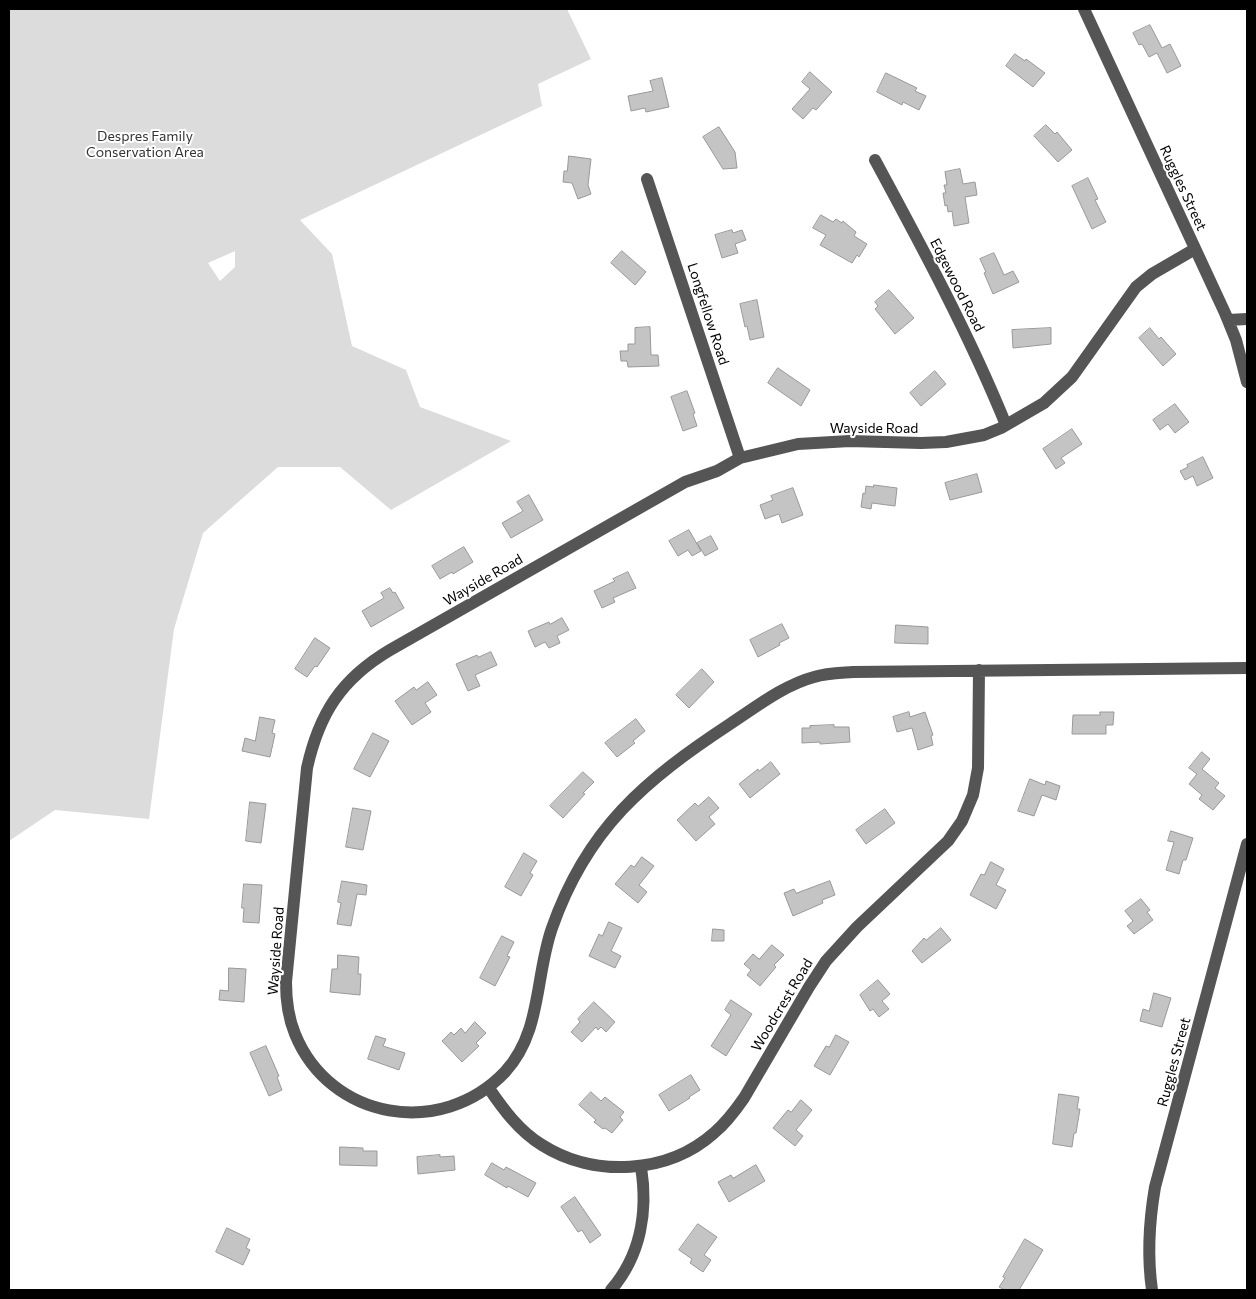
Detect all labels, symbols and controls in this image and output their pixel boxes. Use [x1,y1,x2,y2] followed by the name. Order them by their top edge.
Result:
[86,128,204,160] park label: Despres Family Conservation Area
[1156,143,1210,233] street label: Ruggles Street
[926,236,988,334] street label: Edgewood Road
[684,261,732,367] street label: Longfellow Road
[830,420,918,436] street label: Wayside Road
[440,551,526,609] street label: Wayside Road
[265,906,287,996] street label: Wayside Road
[748,956,816,1054] street label: Woodcrest Road
[1154,1015,1194,1109] street label: Ruggles Street

